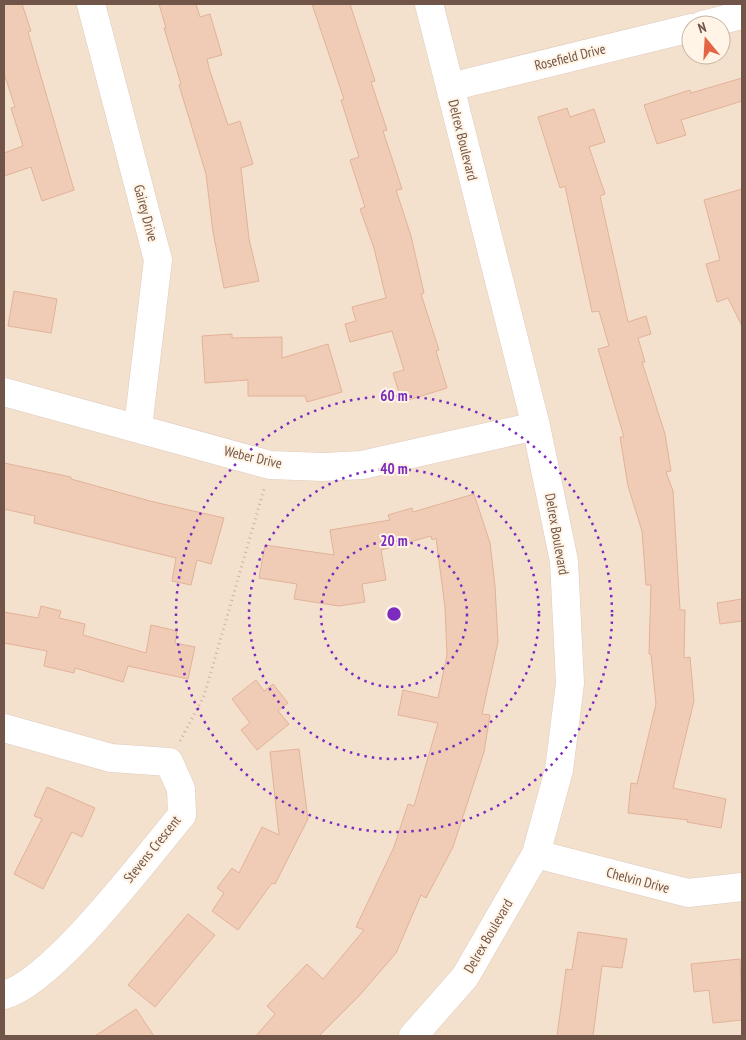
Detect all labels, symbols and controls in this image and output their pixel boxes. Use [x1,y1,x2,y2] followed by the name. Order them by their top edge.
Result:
[681,15,731,65] north arrow
[696,18,708,37] text: N
[533,39,607,74] street label: Rosefield Drive
[444,98,482,182] street label: Delrex Boulevard
[130,183,162,244] street label: Gairey Drive
[380,386,408,405] text: 60 m
[222,442,284,472] street label: Weber Drive
[380,459,408,478] text: 40 m
[541,492,573,576] street label: Delrex Boulevard
[380,531,408,550] text: 20 m
[385,605,403,623] centre of rings
[119,812,185,886] street label: Stevens Crescent
[604,863,672,897] street label: Chelvin Drive
[460,896,516,976] street label: Delrex Boulevard

